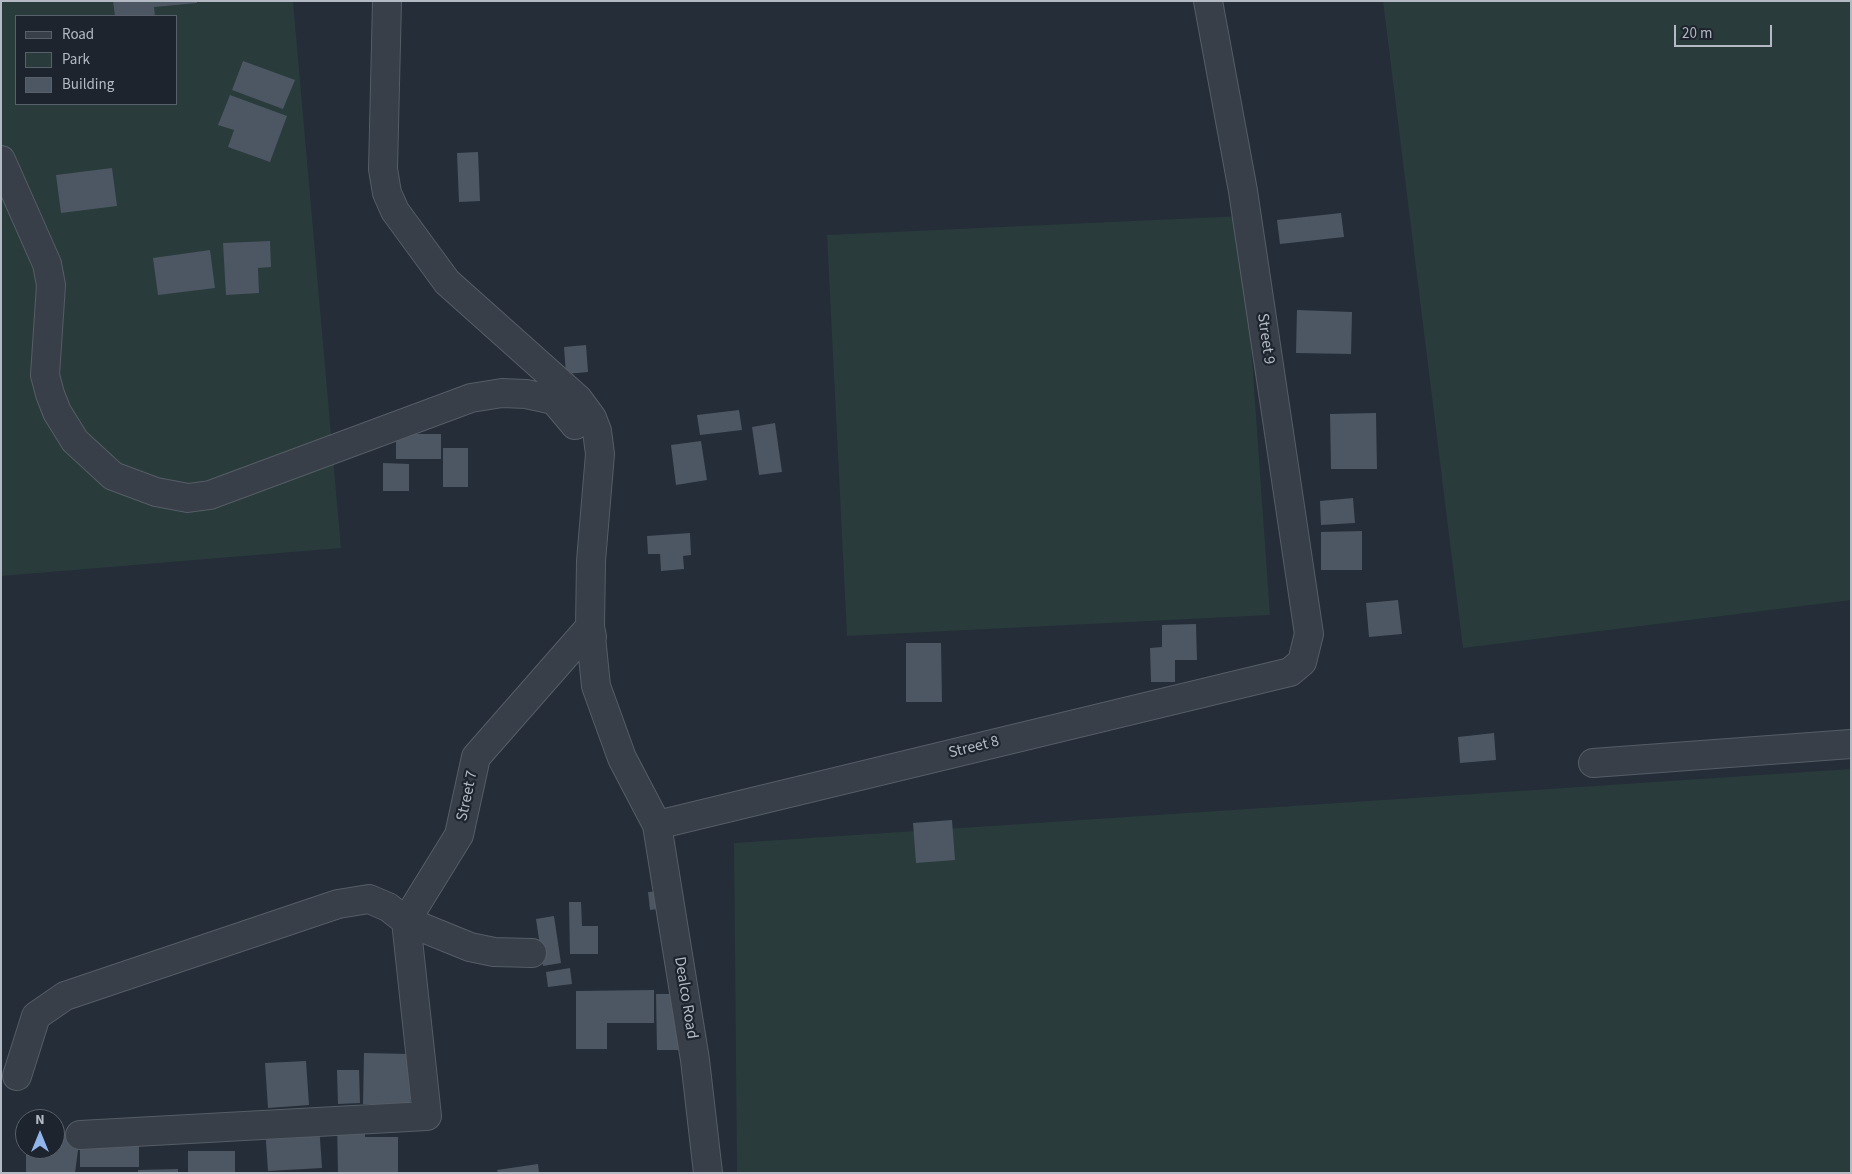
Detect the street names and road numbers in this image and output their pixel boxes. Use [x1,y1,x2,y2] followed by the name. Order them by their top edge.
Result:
[1252,312,1278,366] street label: Street 9
[947,732,1001,764] street label: Street 8
[453,769,483,823] street label: Street 7
[669,956,701,1040] street label: Dealco Road

